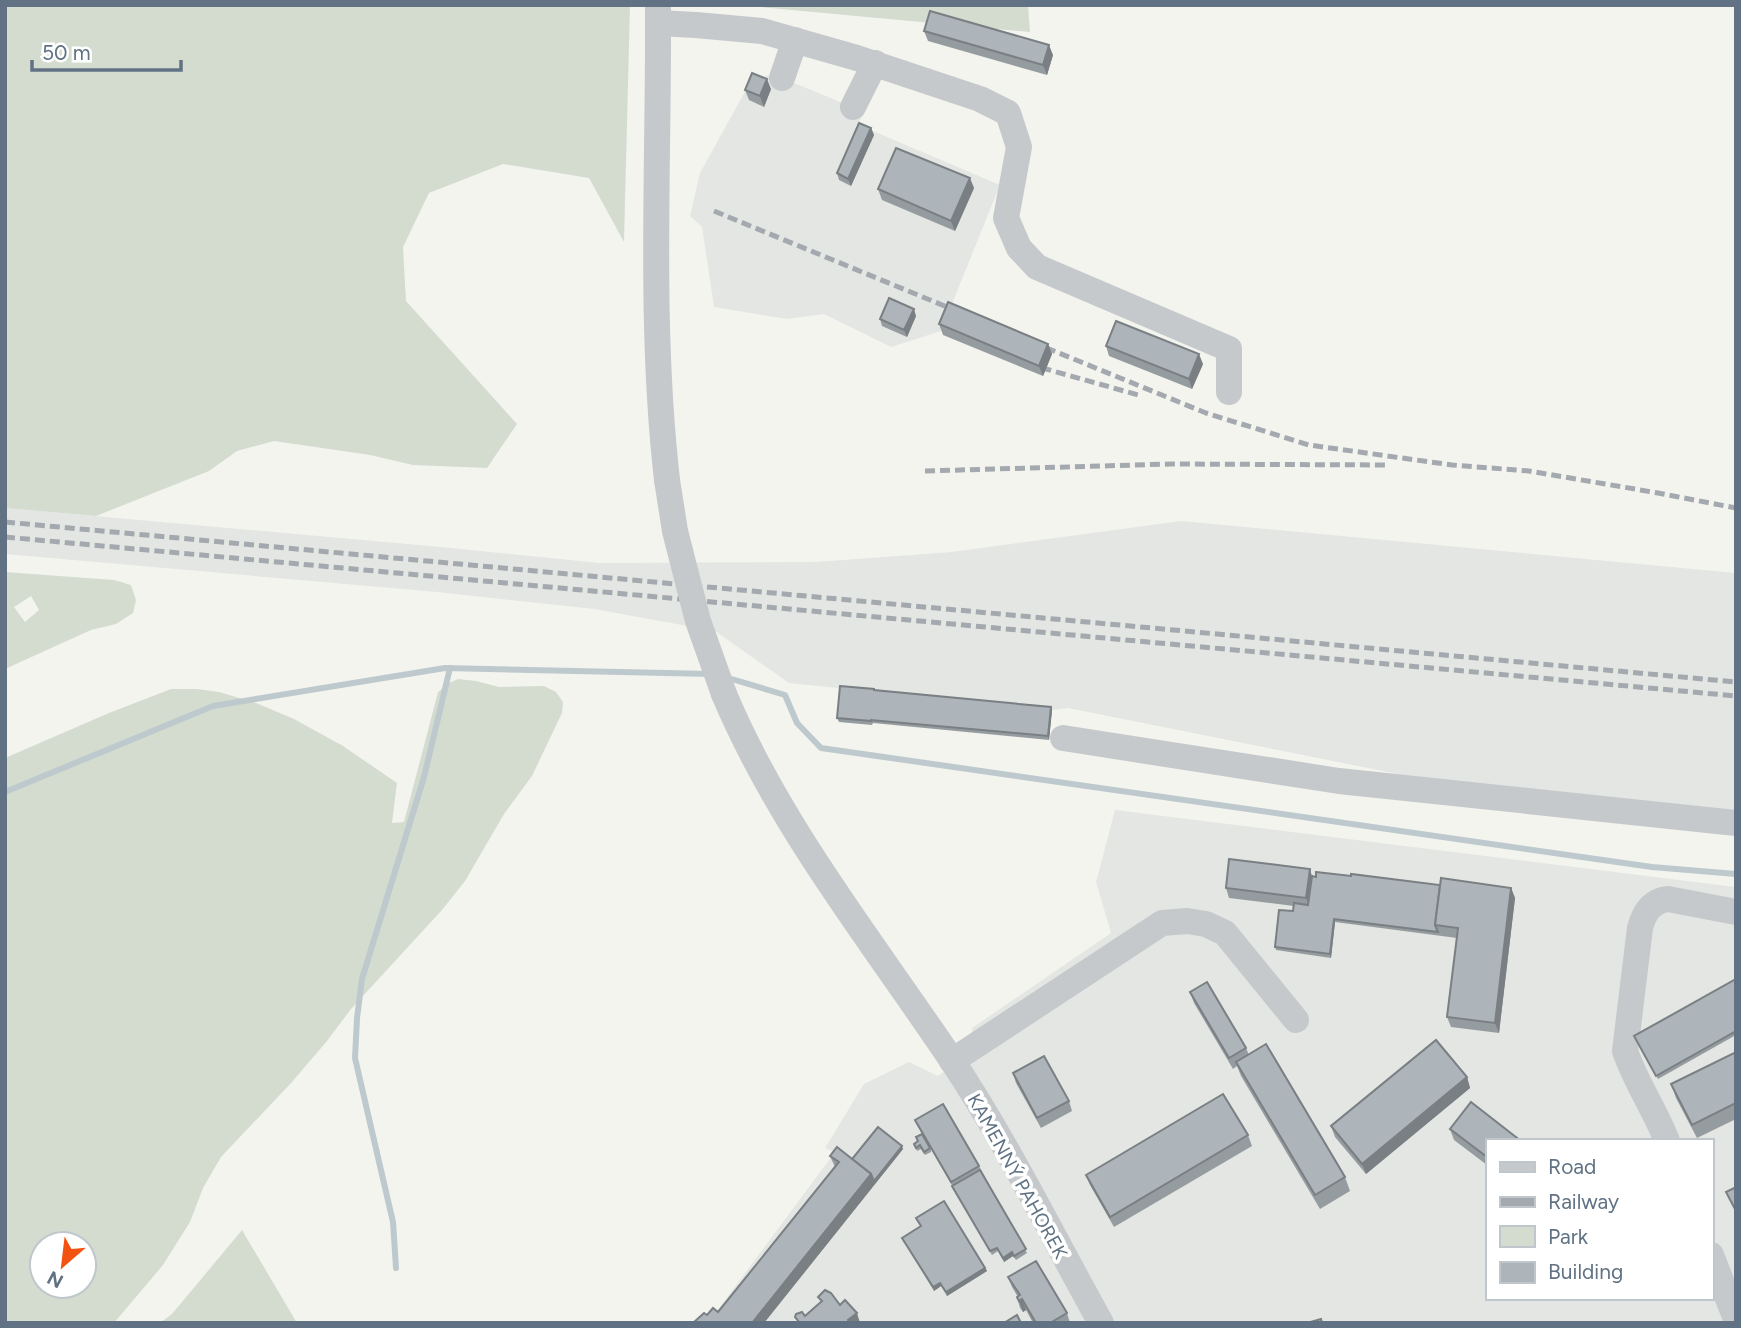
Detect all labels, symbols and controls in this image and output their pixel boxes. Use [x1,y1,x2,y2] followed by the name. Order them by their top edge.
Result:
[32,28,180,72] scale bar
[42,40,91,65] text: 50 m
[963,1090,1073,1263] street label: KAMENNÝ PAHOREK
[1486,1139,1713,1300] legend
[1548,1154,1596,1179] text: Road
[1548,1189,1619,1214] text: Railway
[1548,1224,1589,1249] text: Park
[28,1230,98,1300] north arrow
[1548,1259,1623,1284] text: Building
[43,1266,67,1293] text: N

